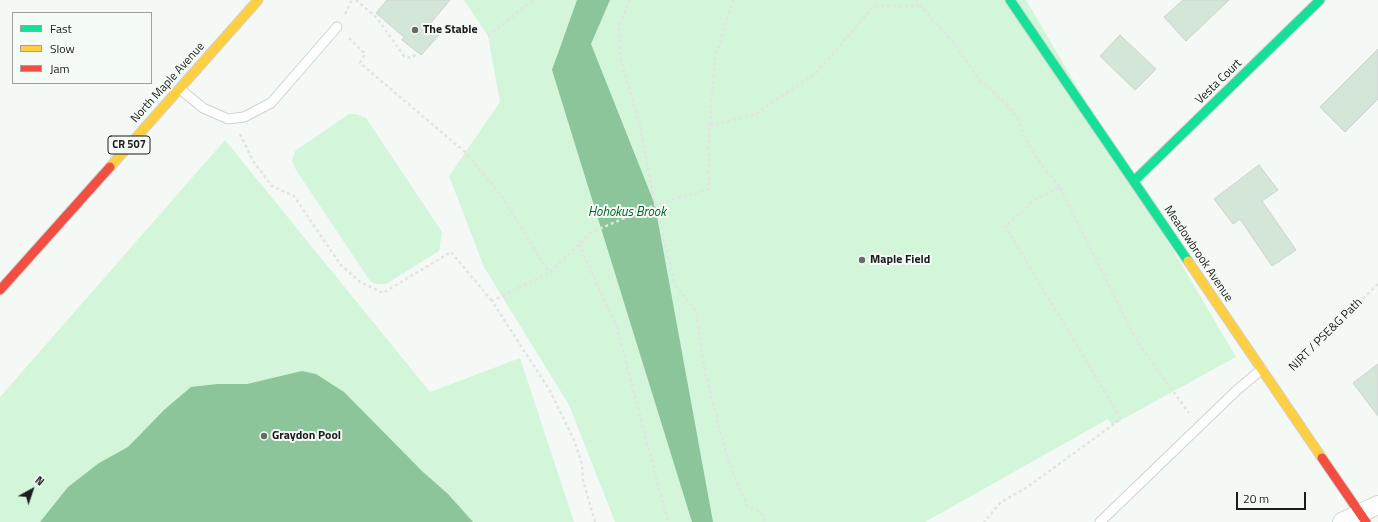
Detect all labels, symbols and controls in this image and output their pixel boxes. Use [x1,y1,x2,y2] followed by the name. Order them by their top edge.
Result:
[12,12,152,84] legend
[50,19,72,38] text: Fast
[423,23,478,37] place label: The Stable
[410,25,420,35] marker: The Stable
[50,39,75,58] text: Slow
[128,40,208,126] street label: North Maple Avenue
[1193,56,1245,108] street label: Vesta Court
[50,59,70,78] text: Jam
[108,136,150,154] road number: CR 507
[1160,203,1236,305] street label: Meadowbrook Avenue
[588,205,666,221] water label: Hohokus Brook
[870,253,930,267] place label: Maple Field
[857,255,867,265] marker: Maple Field
[1286,295,1366,375] street label: NJRT / PSE&G Path
[272,429,341,443] place label: Graydon Pool
[259,431,269,441] marker: Graydon Pool
[12,470,52,510] north arrow
[32,472,48,489] text: N
[1238,484,1308,510] scale bar
[1243,489,1269,508] text: 20 m

